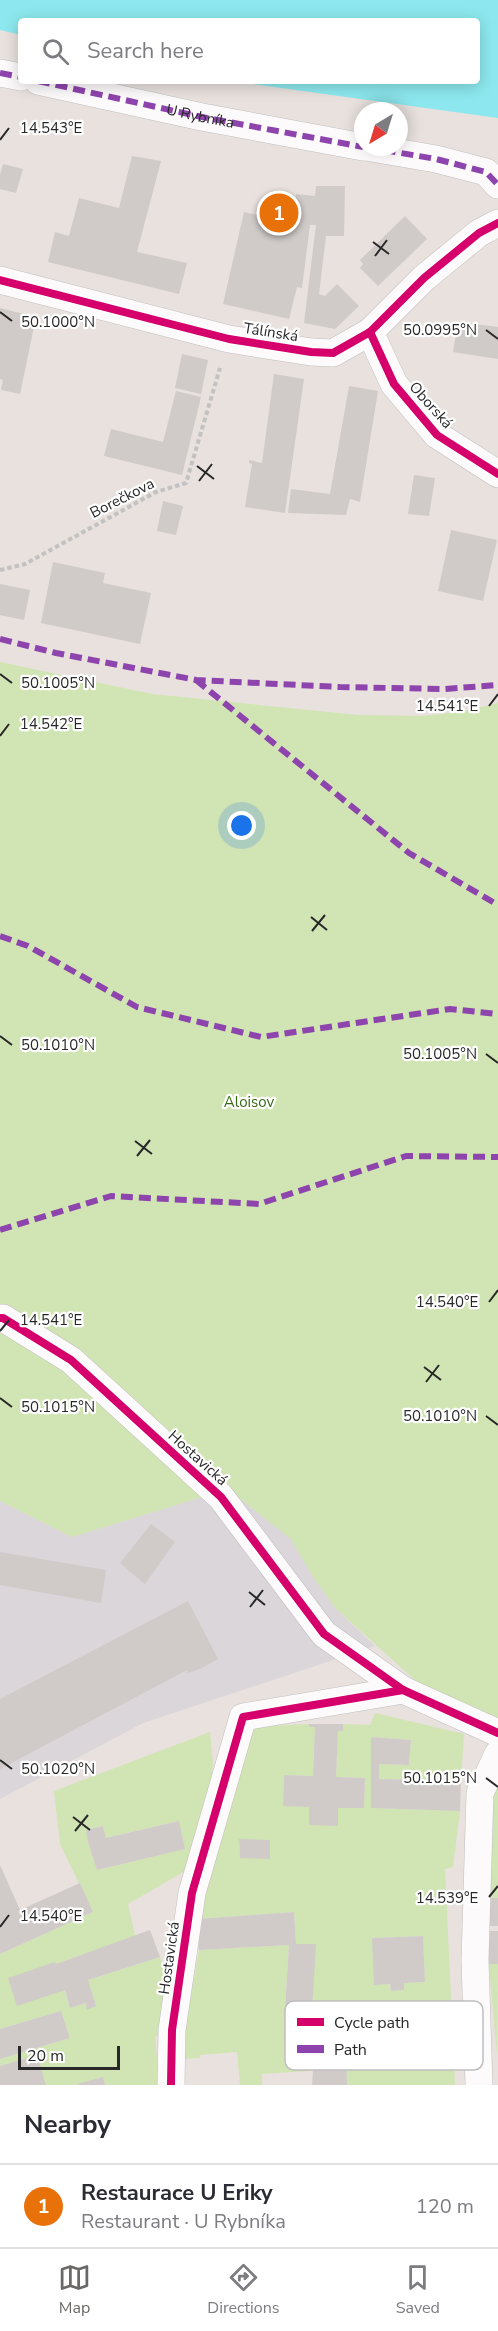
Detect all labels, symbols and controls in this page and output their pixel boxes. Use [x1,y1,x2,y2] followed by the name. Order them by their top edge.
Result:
[18,18,480,84] search box
[39,35,72,68] icon: search
[87,36,204,66] text: Search here
[164,99,236,133] street label: U Rybníka
[354,102,408,156] north arrow
[20,118,82,138] text: 14.543°E
[260,190,298,236] pin: 1
[21,312,95,332] text: 50.1000°N
[242,318,300,346] street label: Tálínská
[403,320,477,340] text: 50.0995°N
[405,377,457,433] street label: Oborská
[86,473,158,523] street label: Borečkova
[21,673,95,693] text: 50.1005°N
[416,696,478,716] text: 14.541°E
[20,714,82,734] text: 14.542°E
[227,811,256,840] your location
[21,1035,95,1055] text: 50.1010°N
[403,1044,477,1064] text: 50.1005°N
[224,1092,274,1112] park label: Aloisov
[416,1292,478,1312] text: 14.540°E
[20,1310,82,1330] text: 14.541°E
[21,1397,95,1417] text: 50.1015°N
[403,1406,477,1426] text: 50.1010°N
[164,1426,232,1490] street label: Hostavická
[21,1759,95,1779] text: 50.1020°N
[403,1768,477,1788] text: 50.1015°N
[416,1888,478,1908] text: 14.539°E
[20,1906,82,1926] text: 14.540°E
[154,1920,184,1996] street label: Hostavická
[285,2001,483,2070] legend
[334,2012,410,2034] text: Cycle path
[334,2039,367,2061] text: Path
[18,2043,120,2070] scale bar
[27,2045,64,2067] text: 20 m
[24,2107,111,2142] text: Nearby
[81,2178,273,2208] text: Restaurace U Eriky
[38,2193,50,2220] text: 1
[416,2193,474,2220] text: 120 m
[81,2208,286,2235] text: Restaurant · U Rybníka
[58,2261,91,2319] tab: Map
[207,2261,279,2319] tab: Directions
[396,2261,440,2319] tab: Saved

